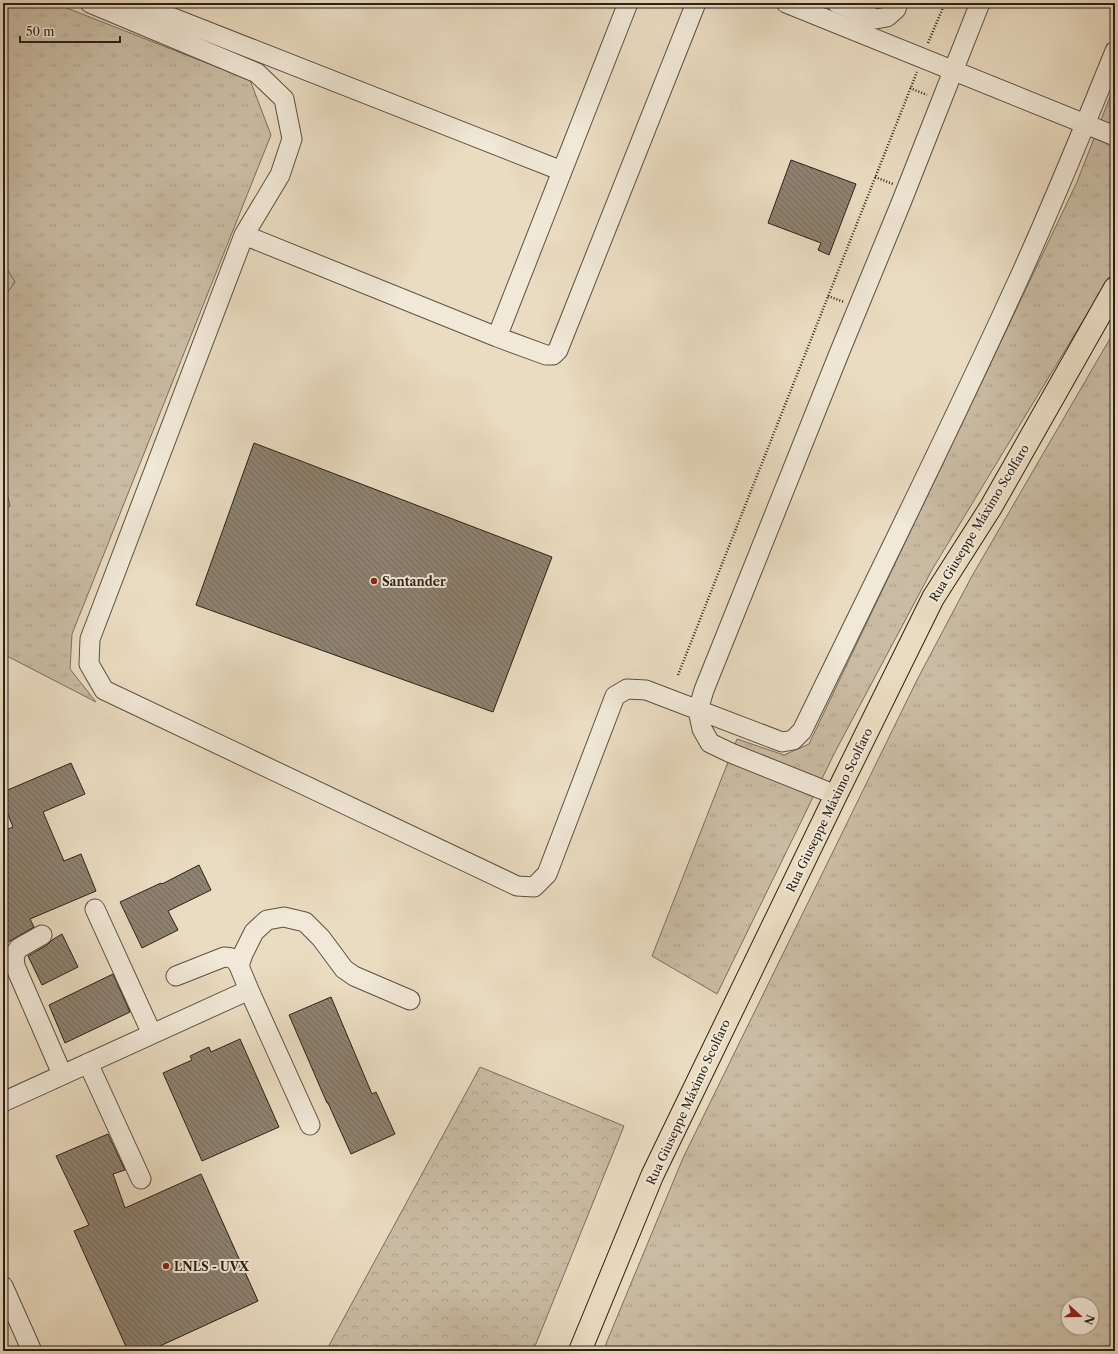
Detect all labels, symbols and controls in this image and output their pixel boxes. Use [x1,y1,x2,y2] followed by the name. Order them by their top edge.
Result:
[20,18,120,44] scale bar
[26,24,55,39] text: 50 m
[926,442,1032,604] street label: Rua Giuseppe Máximo Scolfaro
[382,574,446,589] place label: Santander
[369,576,379,586] marker: Santander
[783,725,875,895] street label: Rua Giuseppe Máximo Scolfaro
[643,1017,733,1187] street label: Rua Giuseppe Máximo Scolfaro
[174,1259,250,1274] place label: LNLS - UVX
[161,1261,171,1271] marker: LNLS - UVX
[1060,1296,1100,1336] north arrow
[1081,1313,1098,1327] text: N

